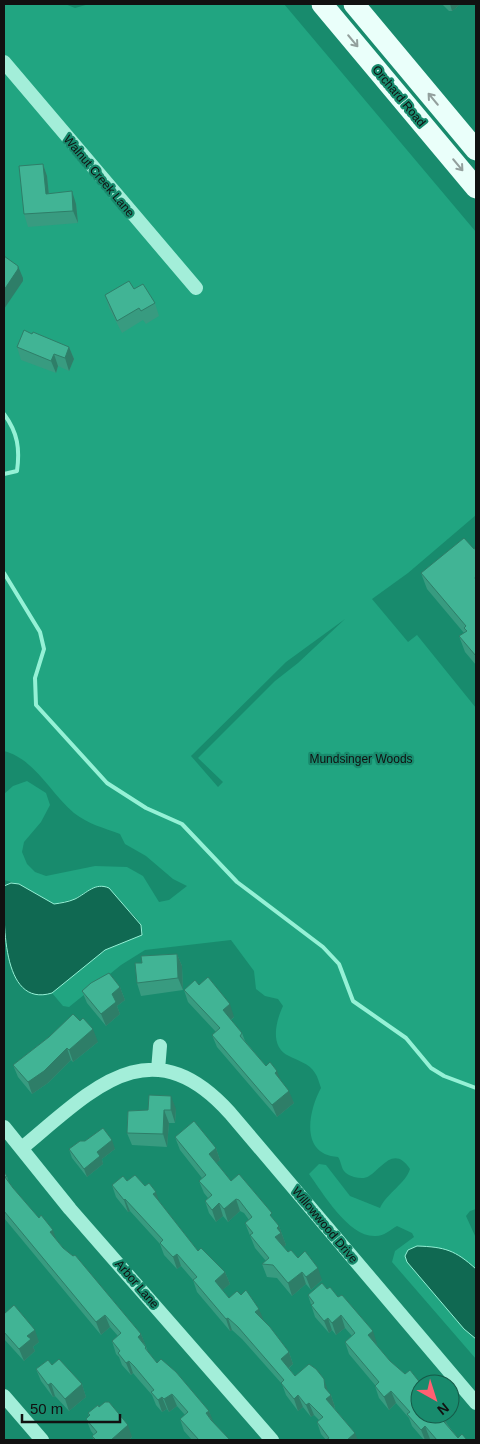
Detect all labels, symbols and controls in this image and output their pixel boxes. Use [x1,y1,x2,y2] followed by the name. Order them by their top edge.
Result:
[348,34,359,47] one-way arrow
[369,63,429,129] street label: Orchard Road
[428,93,439,106] one-way arrow
[61,132,137,220] street label: Walnut Creek Lane
[452,159,463,172] one-way arrow
[309,752,413,766] park label: Mundsinger Woods
[289,1184,361,1266] street label: Willowwood Drive
[112,1257,162,1311] street label: Arbor Lane
[410,1374,460,1424] north arrow
[22,1392,120,1424] scale bar
[30,1400,63,1417] text: 50 m
[434,1400,452,1419] text: N

